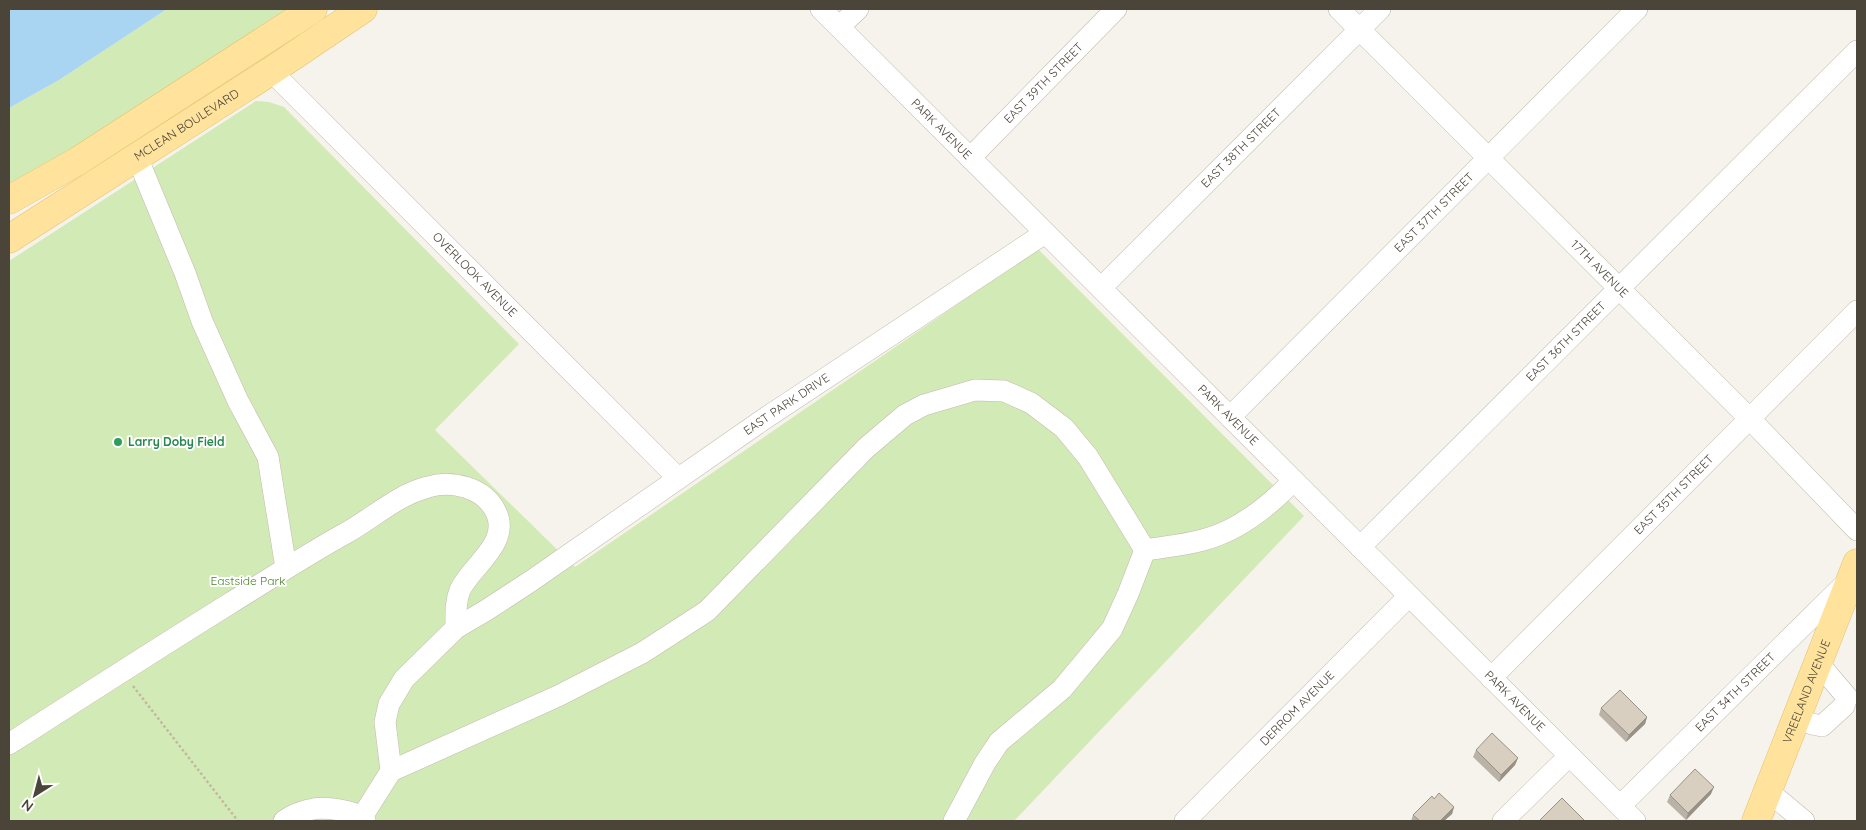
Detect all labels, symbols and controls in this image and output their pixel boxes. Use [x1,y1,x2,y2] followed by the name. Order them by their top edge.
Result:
[1000,39,1086,126] street label: EAST 39TH STREET
[131,85,242,164] street label: MCLEAN BOULEVARD
[908,95,975,162] street label: PARK AVENUE
[1198,105,1284,191] street label: EAST 38TH STREET
[1391,169,1477,255] street label: EAST 37TH STREET
[430,229,521,320] street label: OVERLOOK AVENUE
[1568,237,1632,301] street label: 17TH AVENUE
[1523,298,1609,384] street label: EAST 36TH STREET
[740,370,832,438] street label: EAST PARK DRIVE
[1195,381,1262,448] street label: PARK AVENUE
[128,434,225,449] place label: Larry Doby Field
[112,436,124,448] marker: Larry Doby Field
[1631,451,1717,537] street label: EAST 35TH STREET
[211,573,285,588] park label: Eastside Park
[1779,637,1833,745] street label: VREELAND AVENUE
[1692,649,1778,735] street label: EAST 34TH STREET
[1256,667,1337,749] street label: DERROM AVENUE
[1482,667,1549,734] street label: PARK AVENUE
[10,770,60,820] north arrow
[18,795,37,816] text: N

